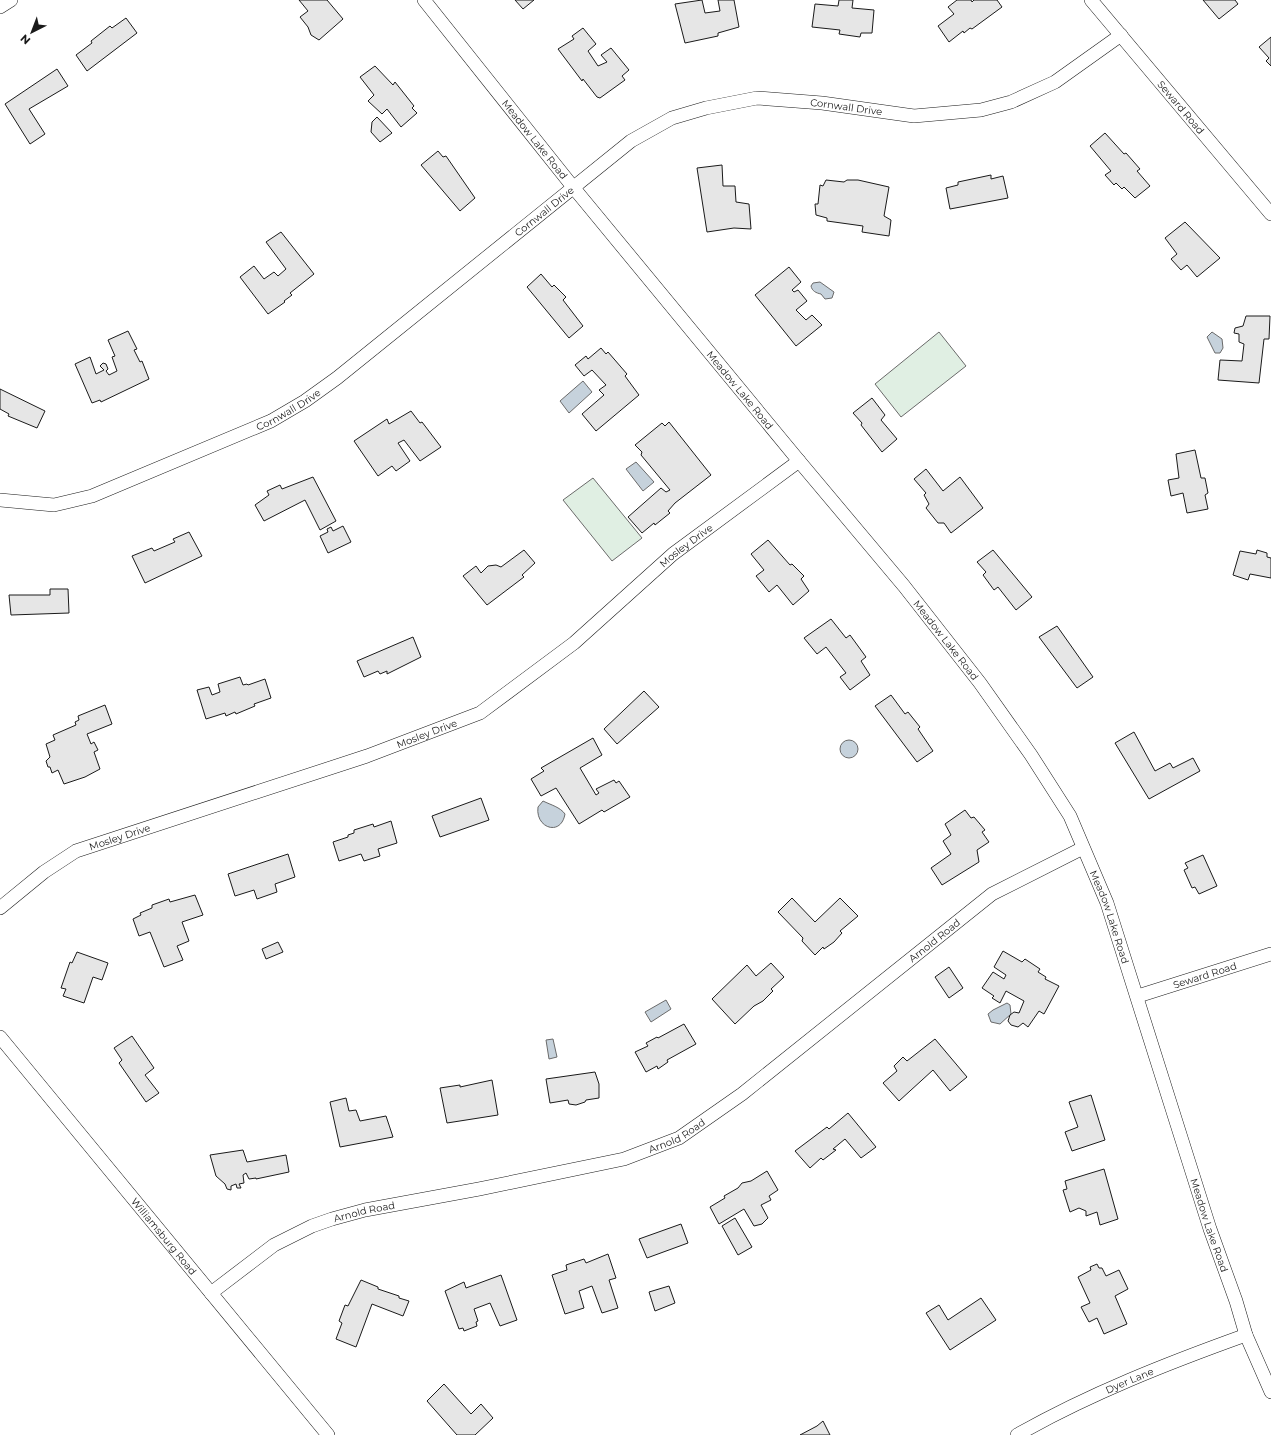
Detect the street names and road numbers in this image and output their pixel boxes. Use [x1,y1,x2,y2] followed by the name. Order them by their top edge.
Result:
[1154,78,1207,137] street label: Seward Road
[810,96,883,118] street label: Cornwall Drive
[499,97,570,182] street label: Meadow Lake Road
[512,184,577,239] street label: Cornwall Drive
[704,348,776,432] street label: Meadow Lake Road
[254,386,323,433] street label: Cornwall Drive
[657,521,715,570] street label: Mosley Drive
[910,598,981,683] street label: Meadow Lake Road
[395,716,459,751] street label: Mosley Drive
[87,821,152,853] street label: Mosley Drive
[1087,868,1132,965] street label: Meadow Lake Road
[906,916,963,965] street label: Arnold Road
[1171,959,1238,992] street label: Seward Road
[647,1116,708,1156] street label: Arnold Road
[1187,1177,1231,1274] street label: Meadow Lake Road
[128,1195,199,1278] street label: Williamsburg Road
[332,1199,396,1225] street label: Arnold Road
[1103,1365,1155,1397] street label: Dyer Lane

